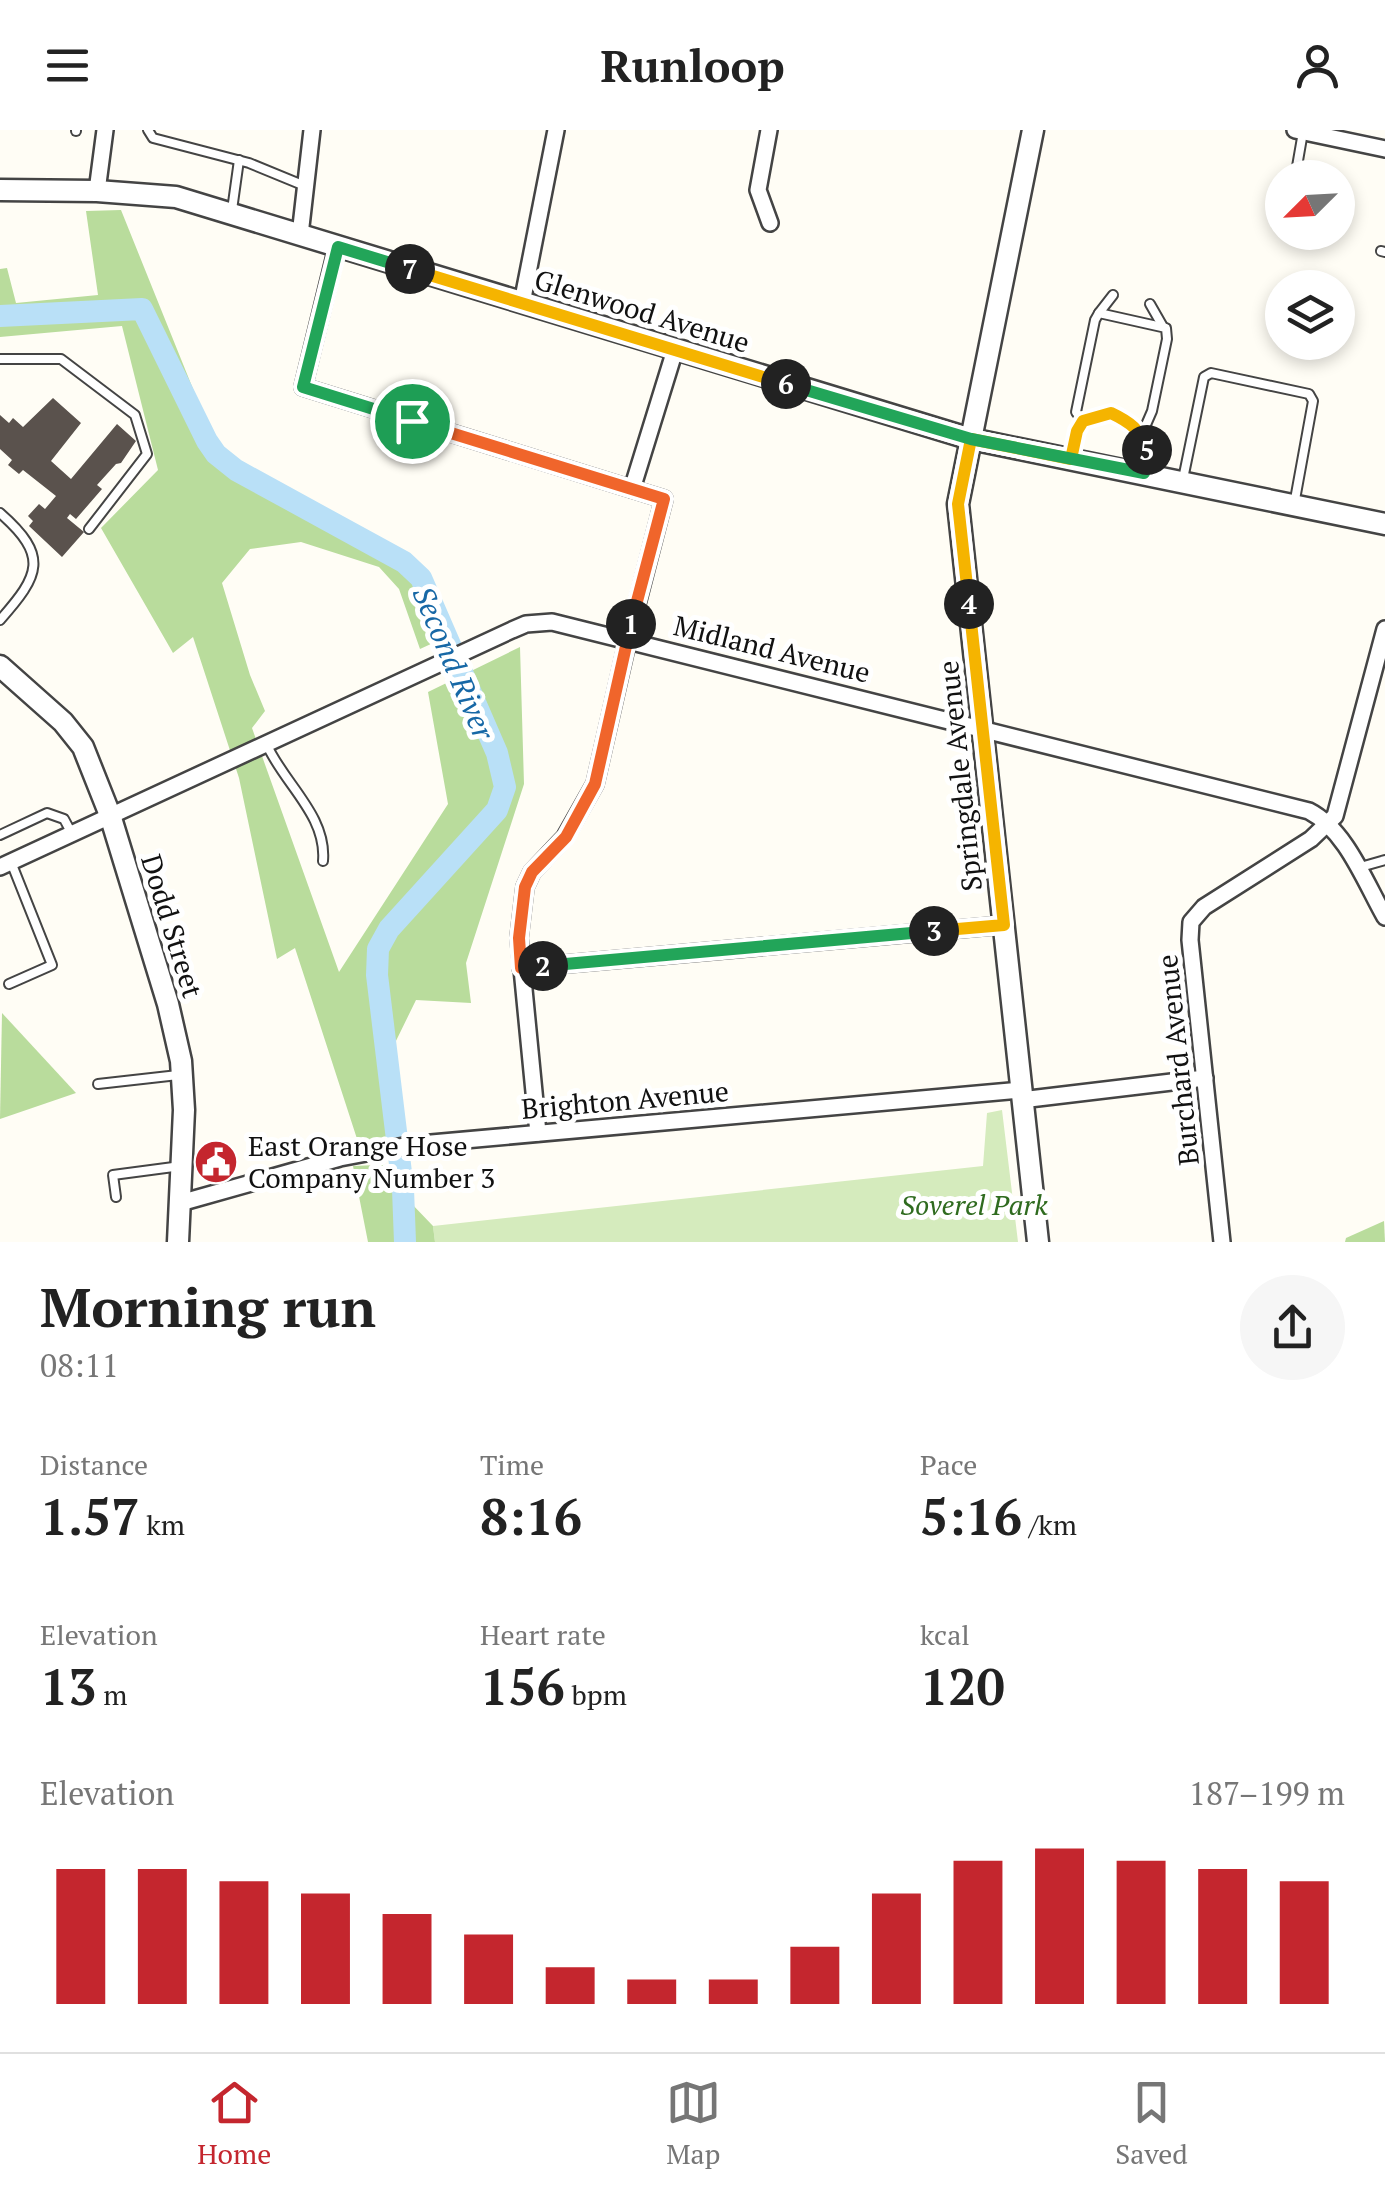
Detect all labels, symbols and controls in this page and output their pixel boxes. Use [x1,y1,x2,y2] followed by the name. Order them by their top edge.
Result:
[600,35,785,95] text: Runloop
[40,38,95,93] icon: menu
[1290,38,1345,93] icon: person
[1265,160,1355,250] north arrow
[1265,160,1355,360] map controls
[385,244,435,294] pin: 7
[402,250,418,287] text: 7
[530,260,754,361] street label: Glenwood Avenue
[1265,270,1355,360] button: layers
[761,359,811,409] pin: 6
[778,365,794,402] text: 6
[370,379,455,464] pin
[385,394,440,449] icon: arrive
[1122,425,1172,475] pin: 5
[1139,431,1155,468] text: 5
[944,579,994,629] pin: 4
[404,580,505,747] water label: Second River
[961,585,977,622] text: 4
[606,599,656,649] pin: 1
[623,605,639,642] text: 1
[670,606,874,691] street label: Midland Avenue
[929,659,990,893] street label: Springdale Avenue
[133,850,212,1003] street label: Dodd Street
[909,906,959,956] pin: 3
[926,912,942,949] text: 3
[518,941,568,991] pin: 2
[535,947,551,984] text: 2
[1148,953,1207,1167] street label: Burchard Avenue
[520,1072,730,1127] street label: Brighton Avenue
[248,1127,495,1196] place label: East Orange Hose Company Number 3
[193,1139,239,1185] public building icon: East Orange Hose Company Number 3
[900,1186,1048,1223] park label: Soverel Park
[40,1270,376,1343] text: Morning run
[1240,1275,1345,1380] button: share
[40,1344,119,1386] text: 08:11
[40,1446,148,1483] text: Distance
[480,1446,544,1483] text: Time
[920,1446,977,1483] text: Pace
[40,1483,140,1549] text: 1.57
[480,1483,582,1549] text: 8:16
[920,1483,1022,1549] text: 5:16
[140,1506,185,1543] text: km
[1022,1506,1077,1543] text: /km
[40,1616,158,1653] text: Elevation
[480,1616,606,1653] text: Heart rate
[920,1616,970,1653] text: kcal
[40,1653,97,1719] text: 13
[480,1653,565,1719] text: 156
[920,1653,1005,1719] text: 120
[97,1676,127,1713] text: m
[565,1676,627,1713] text: bpm
[40,1772,174,1814] text: Elevation
[1189,1772,1345,1814] text: 187–199 m
[197,2075,271,2172] tab: Home
[666,2075,721,2172] tab: Map
[1115,2075,1188,2172] tab: Saved

